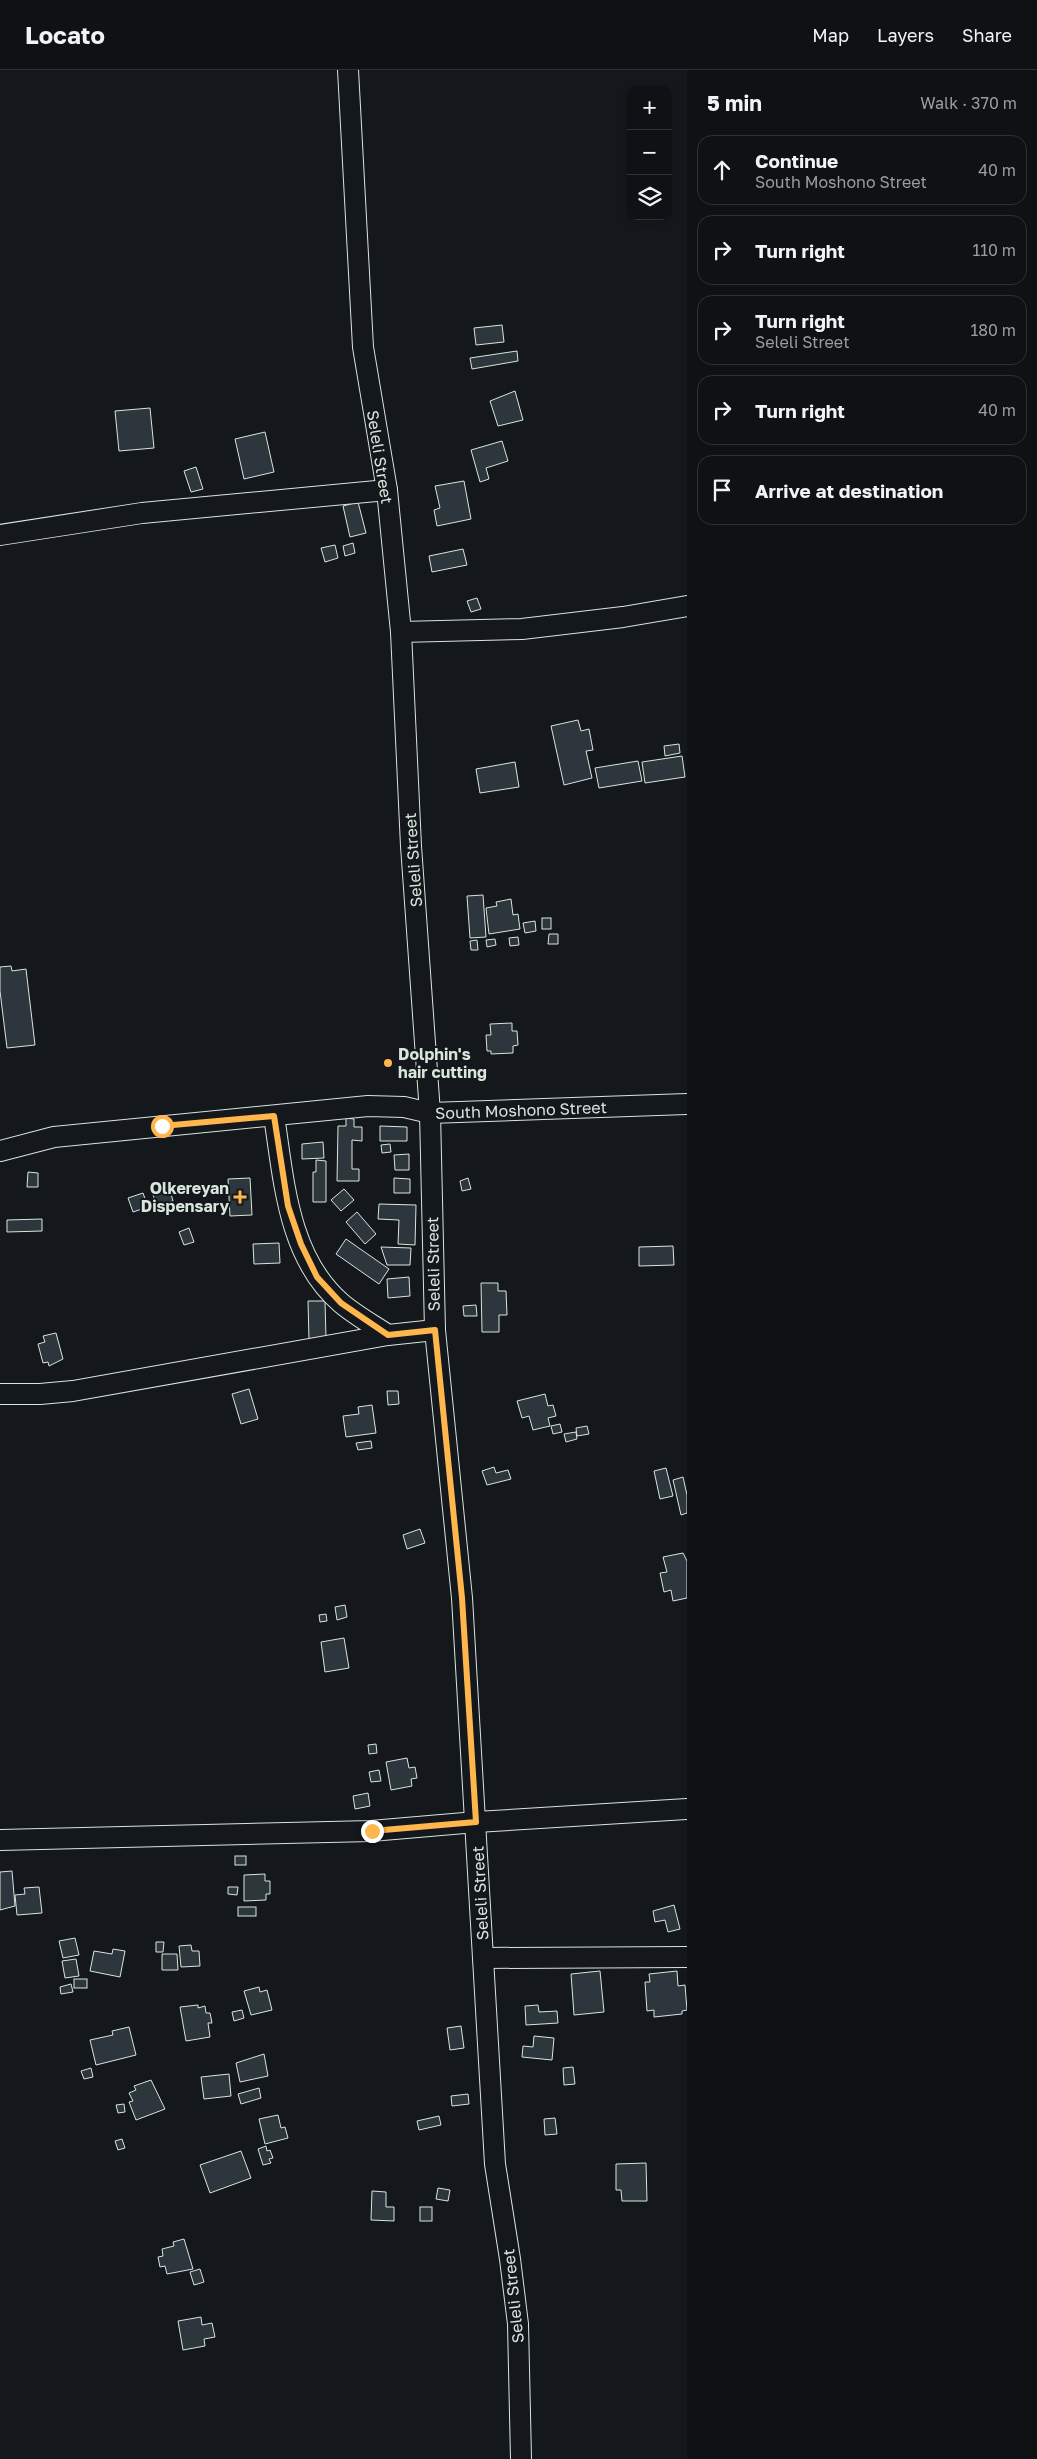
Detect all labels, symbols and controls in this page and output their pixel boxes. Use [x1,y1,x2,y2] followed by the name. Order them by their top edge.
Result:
[25,20,105,49] text: Locato
[812,24,849,46] text: Map
[877,24,934,46] text: Layers
[962,24,1012,46] text: Share
[627,85,672,220] map controls
[627,85,672,130] button: +
[707,90,762,116] text: 5 min
[920,93,1017,113] text: Walk · 370 m
[627,130,672,175] button: −
[755,149,838,172] text: Continue
[708,156,736,184] icon: ahead
[978,160,1016,180] text: 40 m
[755,172,927,192] text: South Moshono Street
[627,175,672,220] button: layers
[708,236,736,264] icon: right
[755,239,845,262] text: Turn right
[972,240,1016,260] text: 110 m
[755,309,845,332] text: Turn right
[708,316,736,344] icon: right
[970,320,1016,340] text: 180 m
[755,332,850,352] text: Seleli Street
[708,396,736,424] icon: right
[755,399,845,422] text: Turn right
[978,400,1016,420] text: 40 m
[363,409,397,505] street label: Seleli Street
[708,476,736,504] icon: arrive
[755,479,943,502] text: Arrive at destination
[400,812,426,908] street label: Seleli Street
[398,1044,487,1082] place label: Dolphin's hair cutting
[382,1057,394,1069] marker: Dolphin's hair cutting
[435,1097,607,1123] street label: South Moshono Street
[151,1115,174,1138] route start
[141,1178,229,1216] place label: Olkereyan Dispensary
[233,1190,247,1204] marker: Olkereyan Dispensary
[422,1217,444,1311] street label: Seleli Street
[361,1820,384,1843] route end
[468,1845,492,1941] street label: Seleli Street
[498,2248,528,2344] street label: Seleli Street

